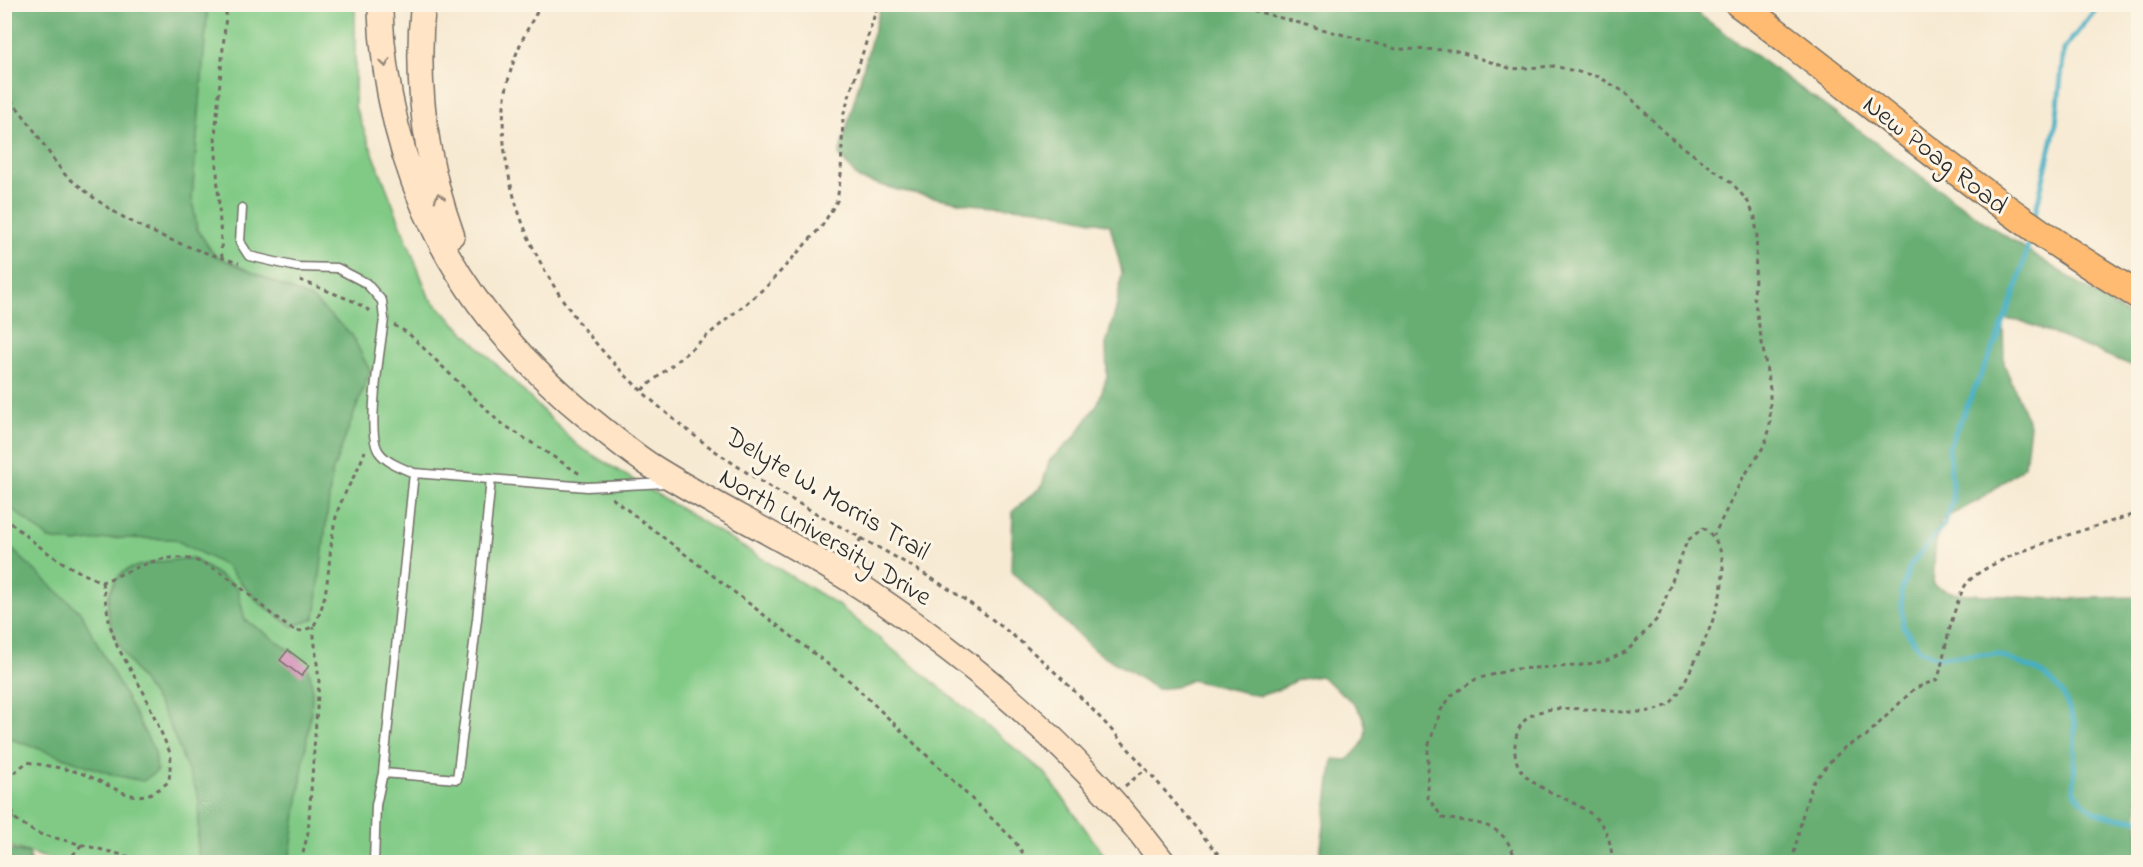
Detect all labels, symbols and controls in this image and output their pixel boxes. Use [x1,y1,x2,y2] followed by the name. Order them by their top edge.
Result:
[379,58,391,67] one-way arrow
[1853,87,2015,225] street label: New Poag Road
[434,192,446,202] one-way arrow
[716,418,937,572] street label: Delyte W. Morris Trail
[711,459,939,618] street label: North University Drive

